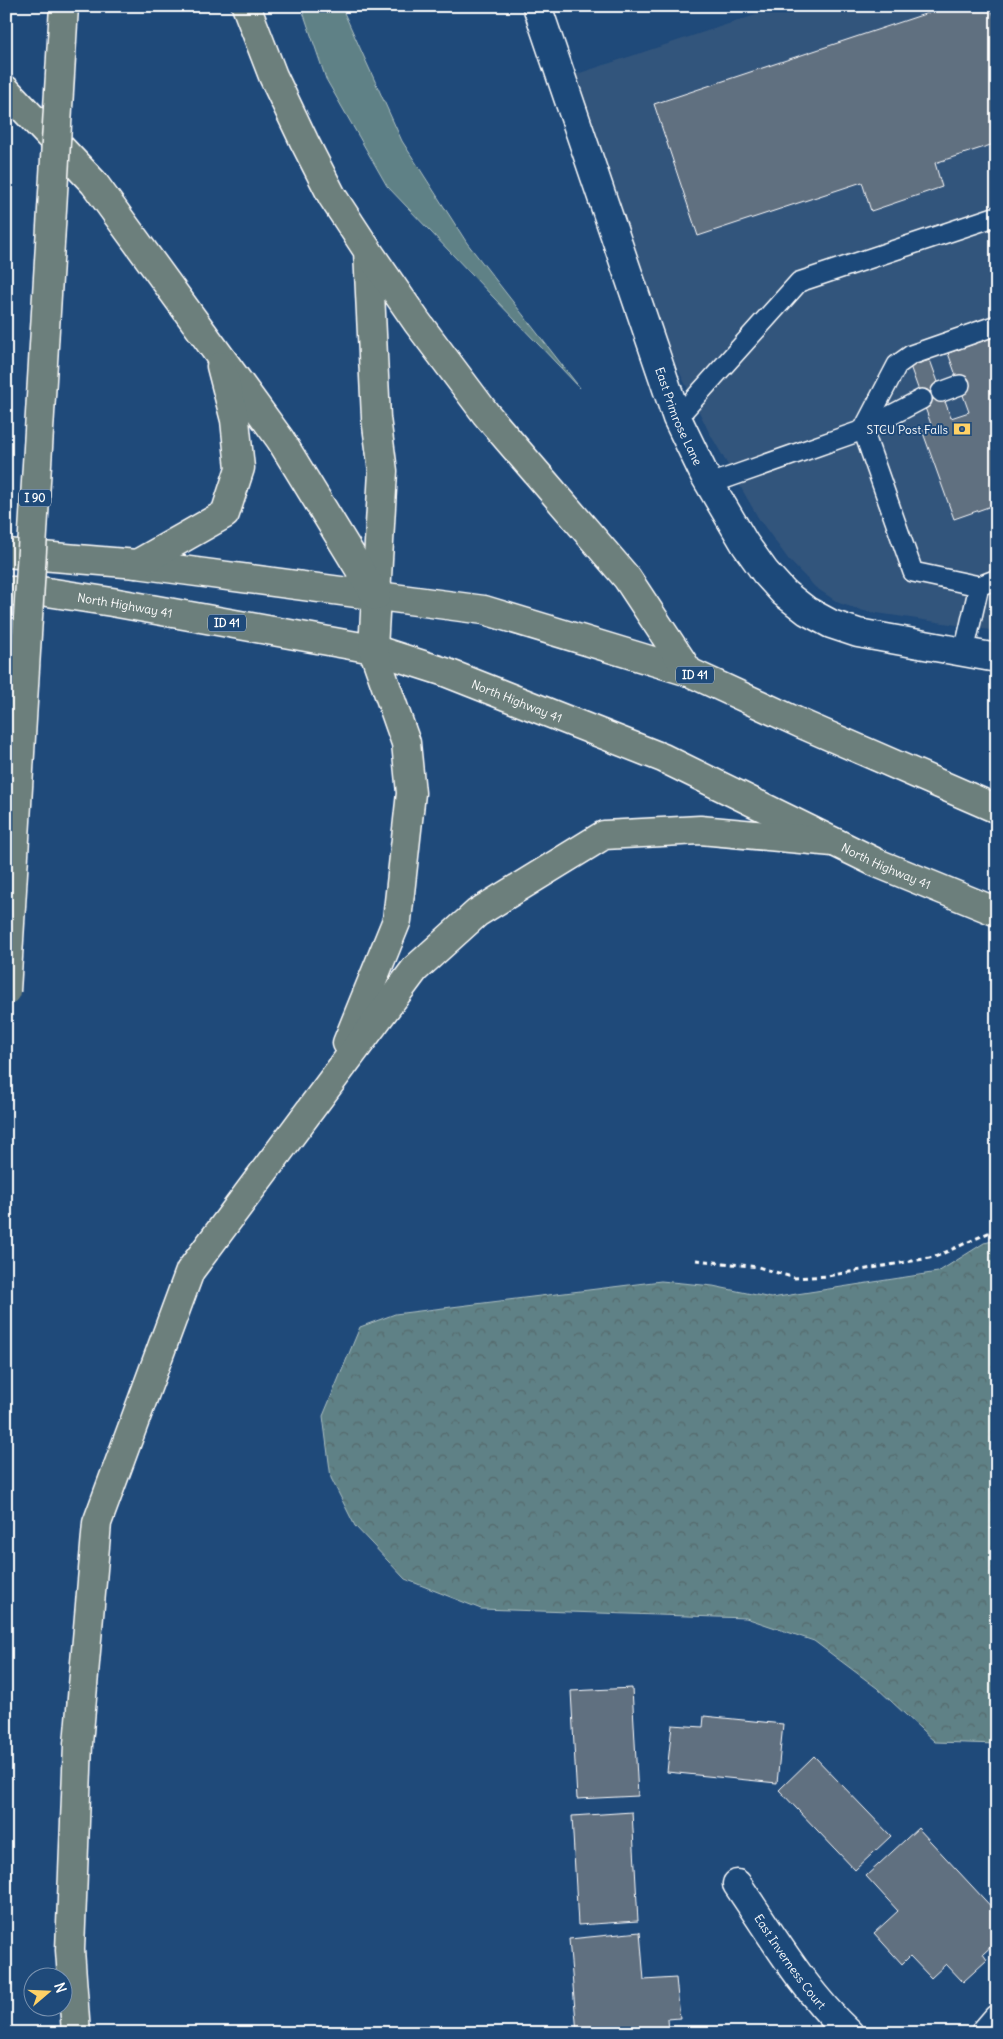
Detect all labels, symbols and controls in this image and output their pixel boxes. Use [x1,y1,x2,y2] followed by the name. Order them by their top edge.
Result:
[653,365,706,467] street label: East Primrose Lane
[952,419,972,439] bank icon: STCU Post Falls
[866,422,948,437] place label: STCU Post Falls
[19,489,51,506] road number: I 90
[76,589,174,620] street label: North Highway 41
[208,614,246,632] road number: ID 41
[676,666,714,684] road number: ID 41
[470,676,564,725] street label: North Highway 41
[839,839,933,892] street label: North Highway 41
[752,1911,830,2012] street label: East Inverness Court
[22,1966,72,2016] north arrow
[50,1980,70,1995] text: N

